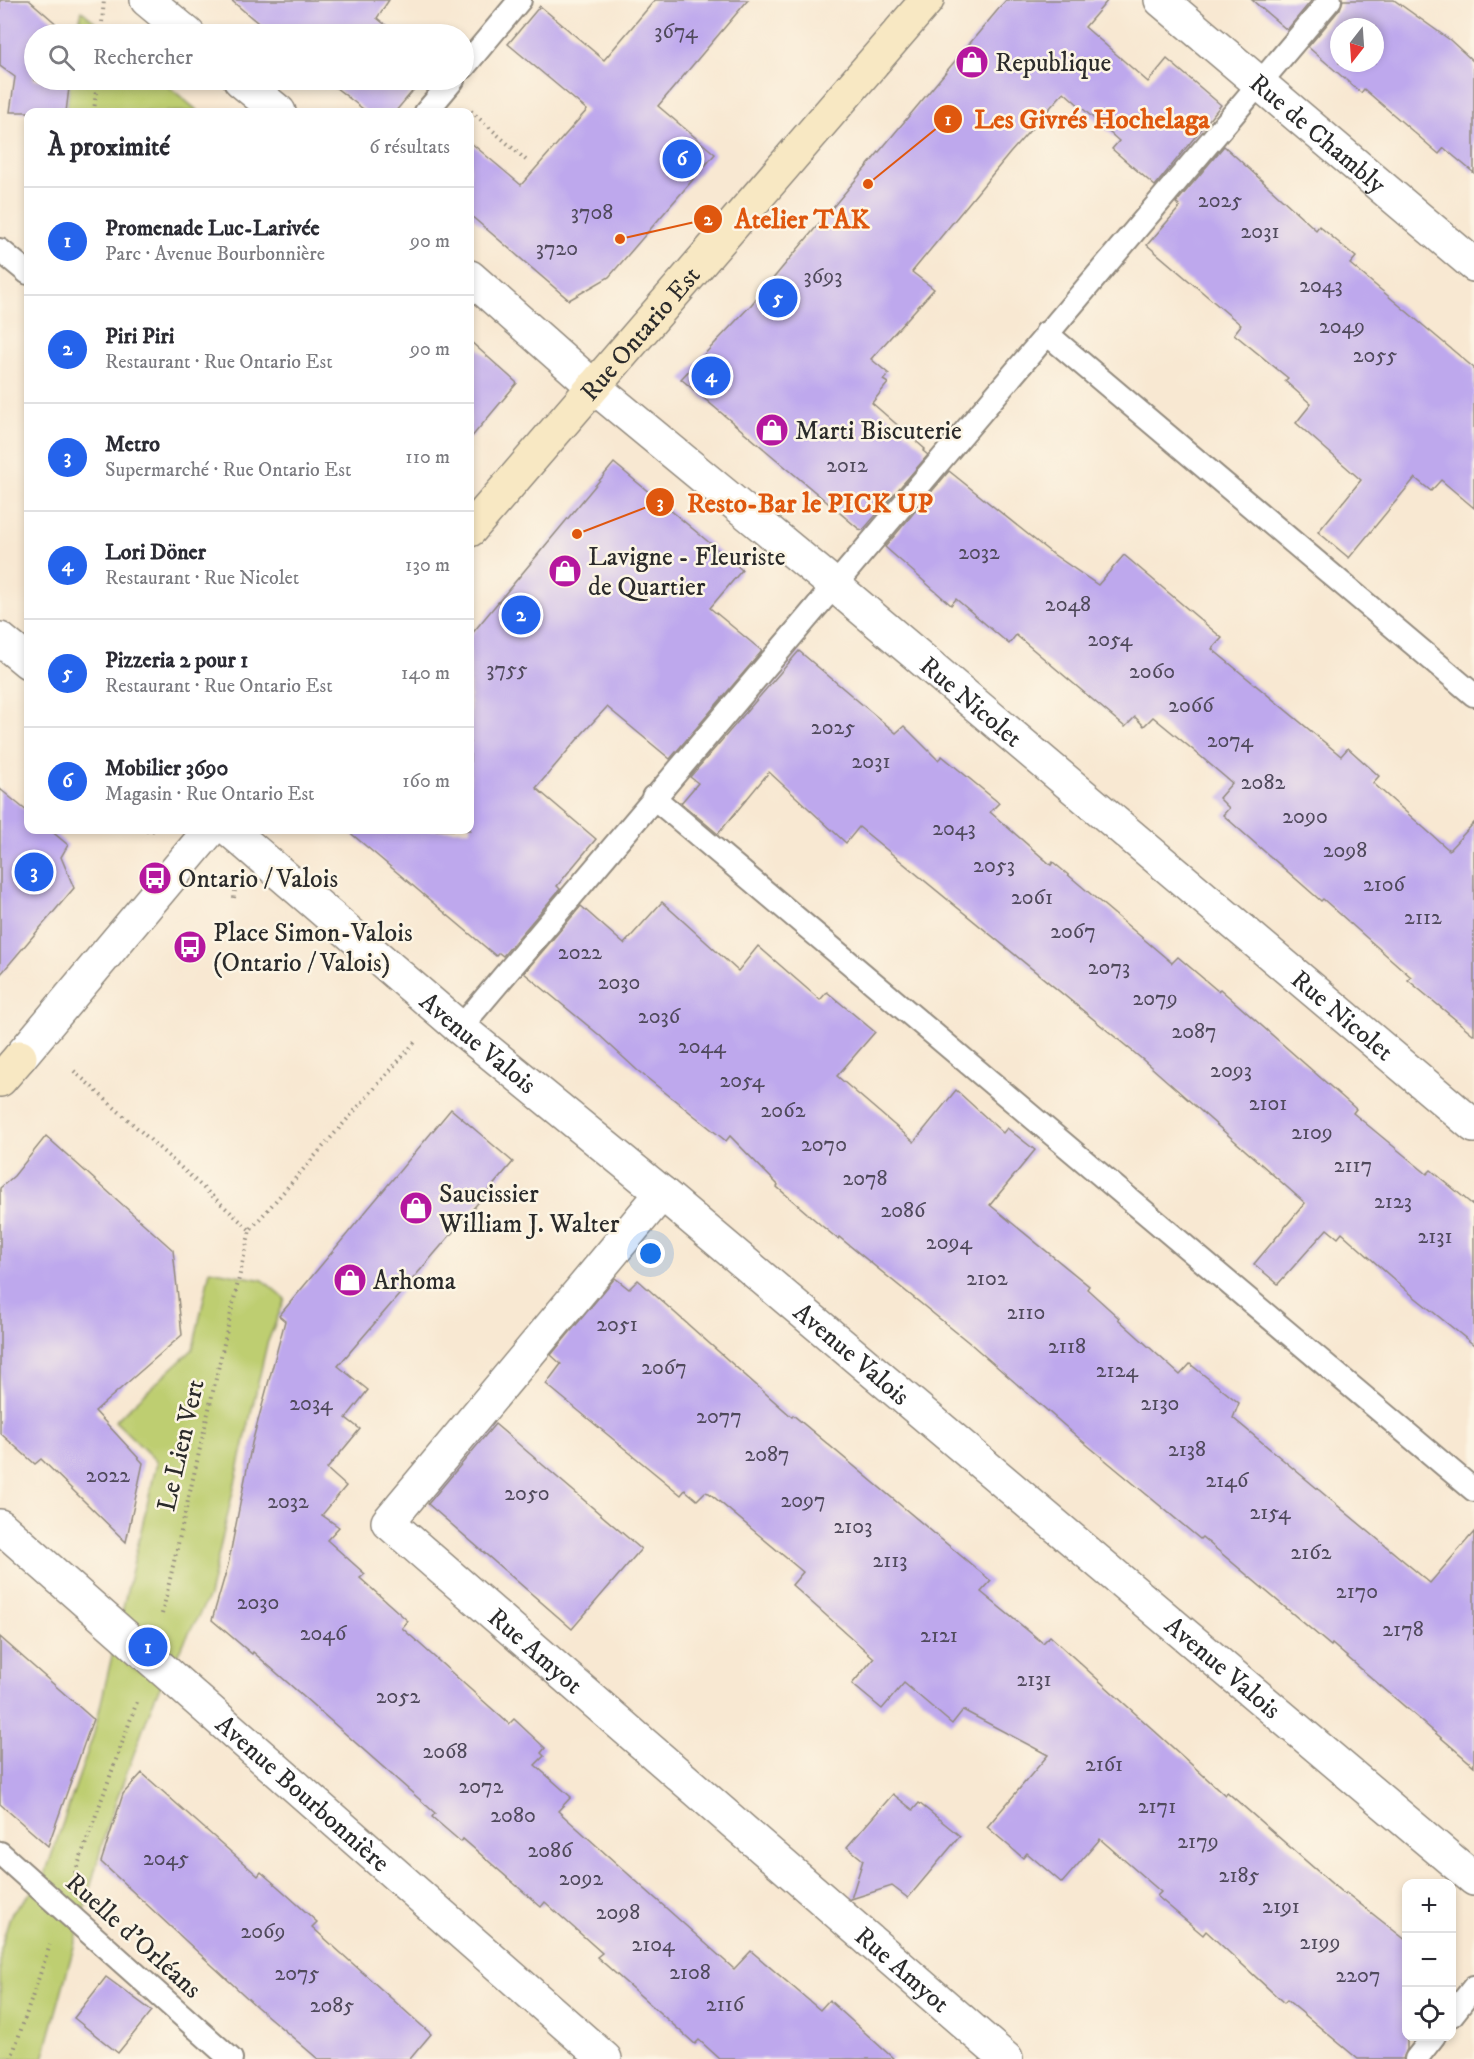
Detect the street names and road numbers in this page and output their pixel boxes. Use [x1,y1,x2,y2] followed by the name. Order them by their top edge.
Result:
[1242,67,1393,202] street label: Rue de Chambly
[574,260,708,408] street label: Rue Ontario Est
[913,650,1029,755] street label: Rue Nicolet
[1284,963,1400,1069] street label: Rue Nicolet
[412,986,543,1102] street label: Avenue Valois
[786,1296,916,1413] street label: Avenue Valois
[150,1376,213,1514] street label: Le Lien Vert
[480,1601,589,1702] street label: Rue Amyot
[1157,1610,1287,1727] street label: Avenue Valois
[208,1708,396,1880] street label: Avenue Bourbonnière
[58,1866,208,2006] street label: Ruelle d'Orléans
[847,1920,956,2021] street label: Rue Amyot

